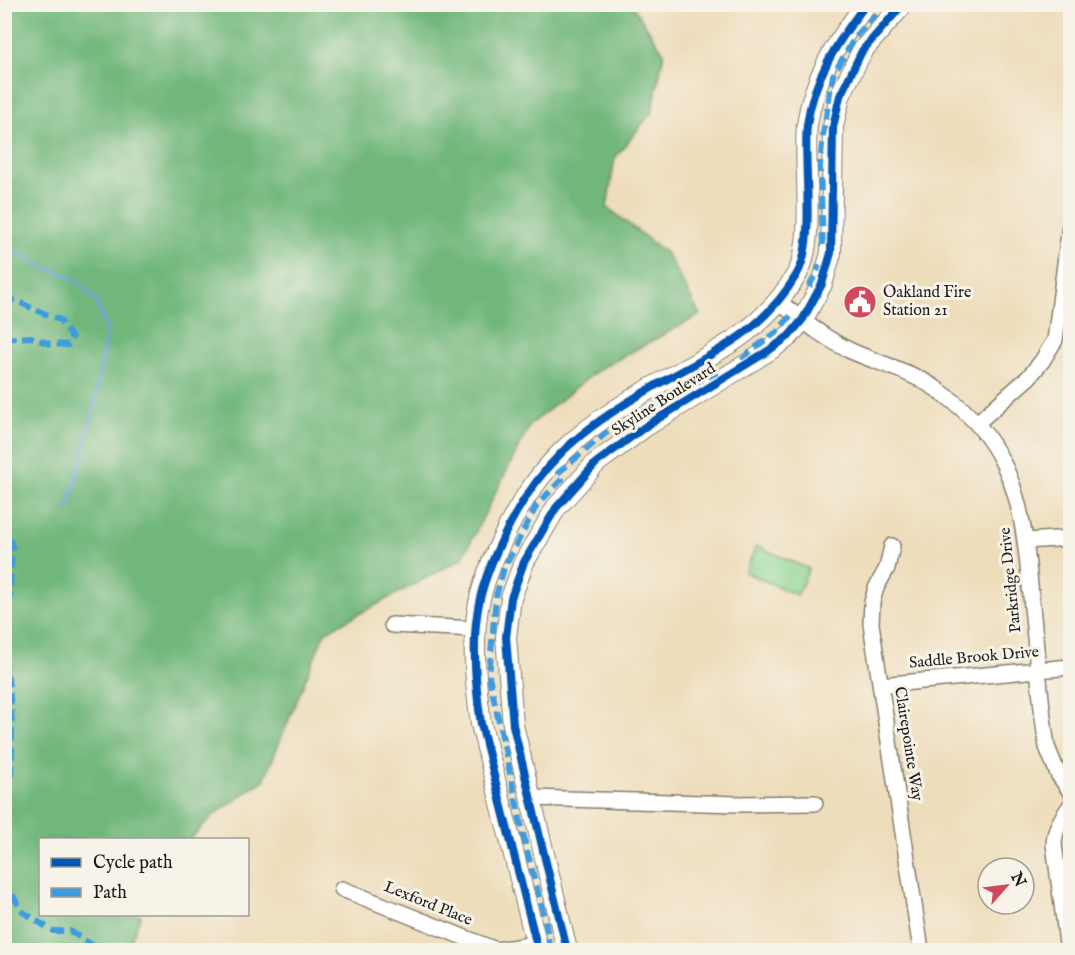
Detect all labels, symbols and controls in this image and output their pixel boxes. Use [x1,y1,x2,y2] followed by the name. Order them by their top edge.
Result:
[883,283,971,321] place label: Oakland Fire Station 21
[842,284,878,320] public building icon: Oakland Fire Station 21
[608,359,720,441] street label: Skyline Boulevard
[996,526,1026,634] street label: Parkridge Drive
[908,642,1040,674] street label: Saddle Brook Drive
[889,685,927,803] street label: Clairepointe Way
[39,838,249,916] legend
[93,852,173,875] text: Cycle path
[976,856,1036,916] north arrow
[1005,868,1030,891] text: N
[381,877,475,931] street label: Lexford Place
[93,882,127,905] text: Path

